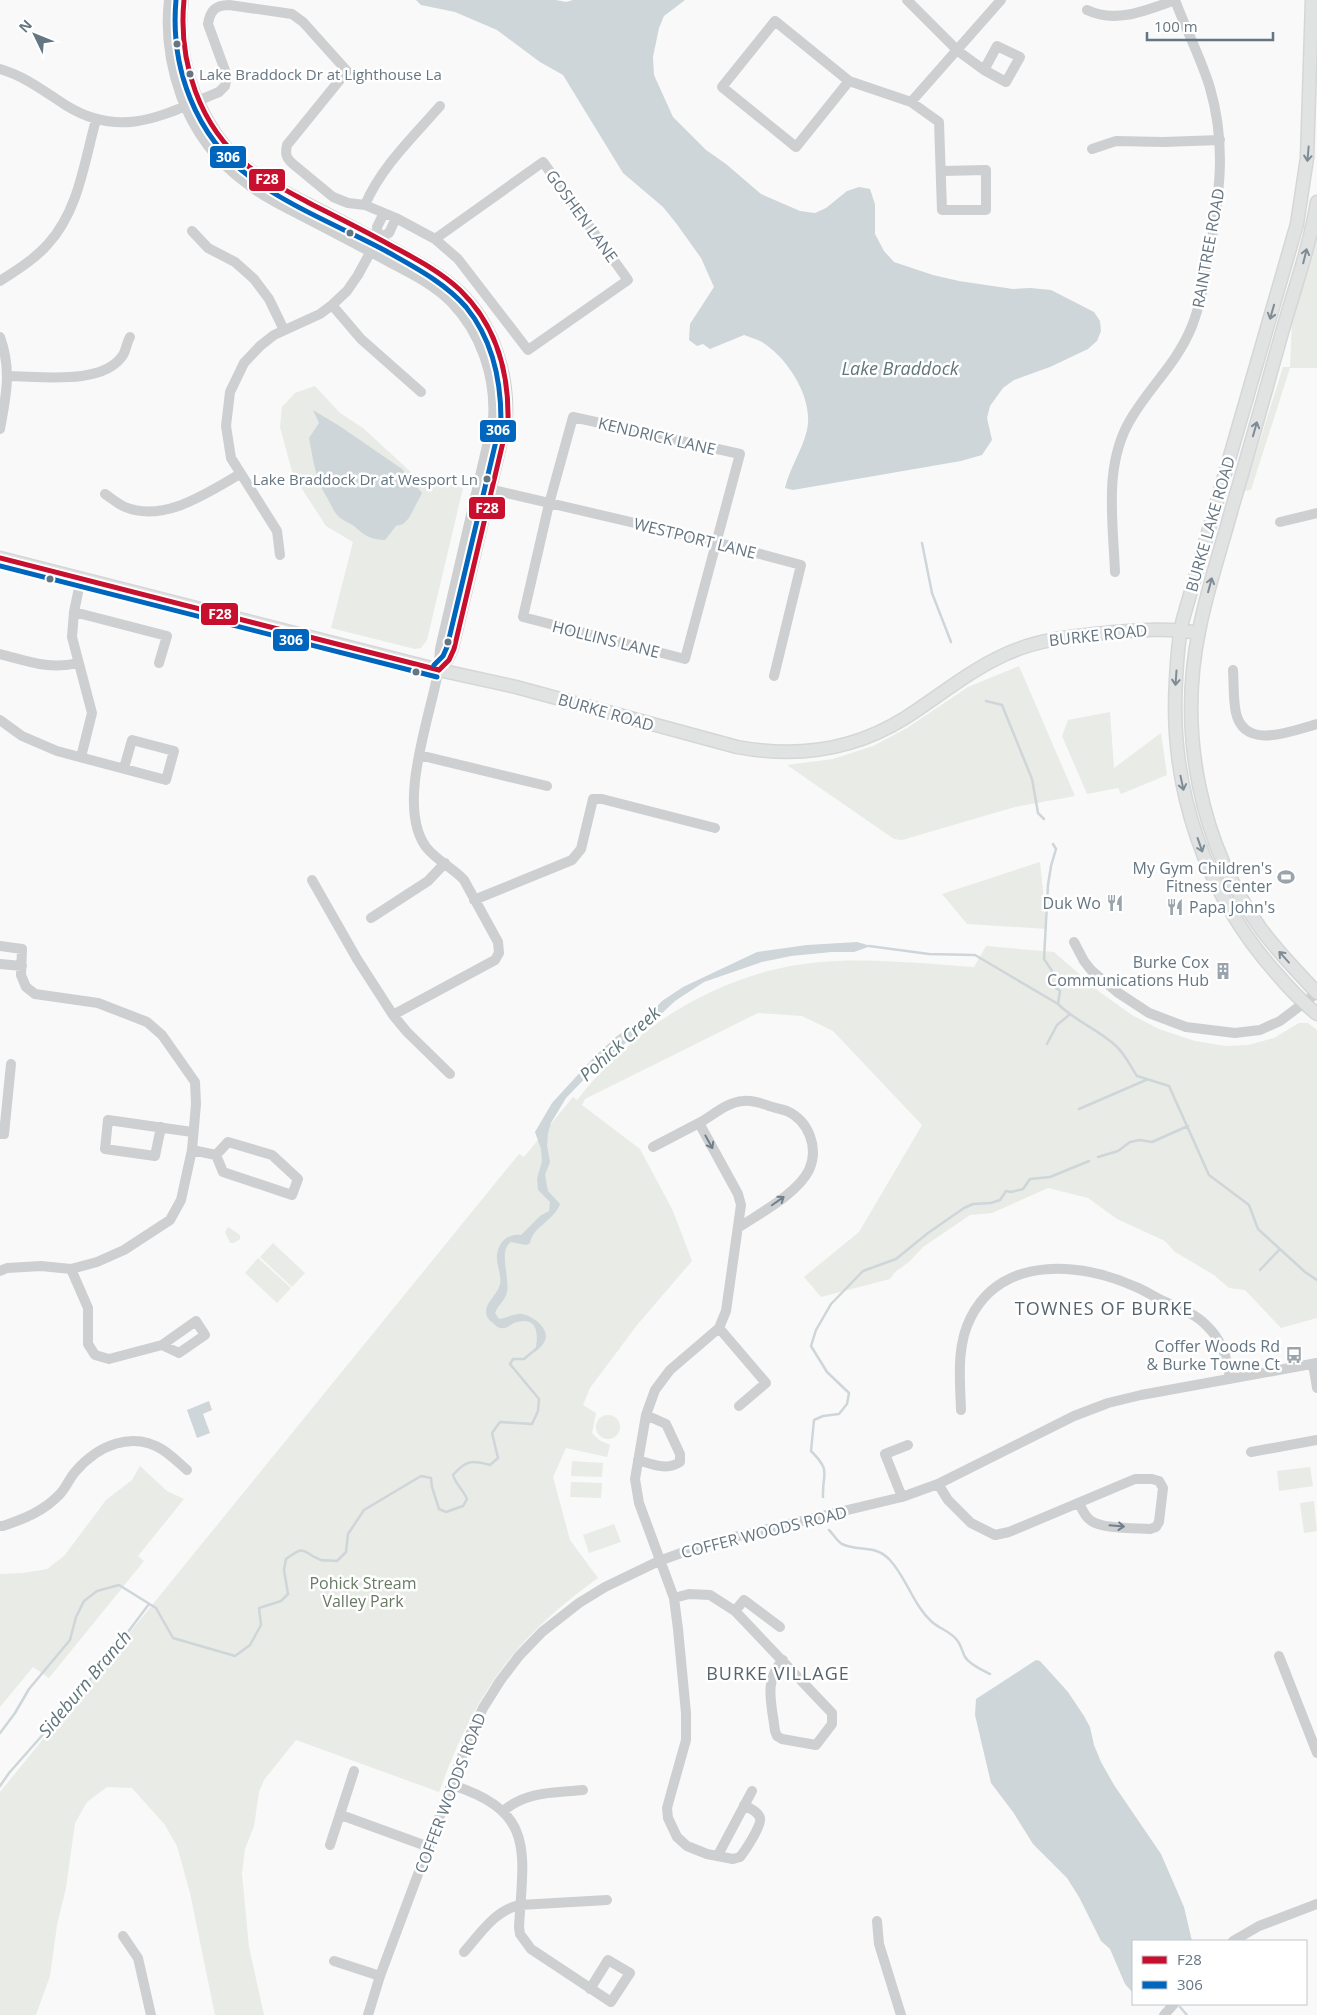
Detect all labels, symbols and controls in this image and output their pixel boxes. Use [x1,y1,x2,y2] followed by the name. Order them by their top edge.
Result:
[10,10,60,60] north arrow
[1147,10,1273,42] scale bar
[14,15,36,36] text: N
[1154,16,1198,36] text: 100 m
[172,39,182,49] unlabelled marker
[199,64,442,84] place label: Lake Braddock Dr at Lighthouse La
[185,69,195,79] marker: Lake Braddock Dr at Lighthouse La
[209,145,247,169] line badge: 306
[1303,145,1312,161] one-way arrow
[216,147,240,166] text: 306
[541,165,623,267] street label: GOSHEN LANE
[248,168,286,192] line badge: F28
[255,169,279,188] text: F28
[1187,186,1229,310] street label: RAINTREE ROAD
[345,228,355,238] unlabelled marker
[1301,249,1310,265] one-way arrow
[1267,304,1277,320] one-way arrow
[841,356,960,380] water label: Lake Braddock
[596,412,718,460] street label: KENDRICK LANE
[479,419,517,443] line badge: 306
[486,420,510,439] text: 306
[1251,422,1261,438] one-way arrow
[1180,454,1240,594] street label: BURKE LAKE ROAD
[253,469,478,489] place label: Lake Braddock Dr at Wesport Ln
[482,474,492,484] marker: Lake Braddock Dr at Wesport Ln
[468,496,506,520] line badge: F28
[475,498,499,517] text: F28
[631,512,759,564] street label: WESTPORT LANE
[45,574,55,584] unlabelled marker
[1206,578,1216,594] one-way arrow
[200,602,239,626] line badge: F28
[208,604,232,623] text: F28
[550,615,662,663] street label: HOLLINS LANE
[1048,619,1148,651] street label: BURKE ROAD
[272,628,310,652] line badge: 306
[279,630,303,649] text: 306
[443,637,453,647] unlabelled marker
[411,667,421,677] unlabelled marker
[1171,670,1180,686] one-way arrow
[555,688,657,736] street label: BURKE ROAD
[1178,775,1188,791] one-way arrow
[1196,837,1205,853] one-way arrow
[1133,857,1272,897] place label: My Gym Children's Fitness Center
[1276,867,1296,887] sports icon: My Gym Children's Fitness Center
[1043,892,1101,914] place label: Duk Wo
[1105,893,1125,913] restaurant icon: Duk Wo
[1189,896,1275,918] place label: Papa John's
[1165,897,1185,917] restaurant icon: Papa John's
[1047,951,1210,991] place label: Burke Cox Communications Hub
[1278,951,1290,964] one-way arrow
[1213,961,1233,981] building icon: Burke Cox Communications Hub
[574,1000,666,1086] water label: Pohick Creek
[705,1134,714,1149] one-way arrow
[771,1196,785,1206] one-way arrow
[1015,1296,1193,1320] district label: TOWNES OF BURKE
[1146,1335,1280,1375] place label: Coffer Woods Rd & Burke Towne Ct
[1284,1345,1304,1365] bus stop icon: Coffer Woods Rd & Burke Towne Ct
[679,1501,849,1563] street label: COFFER WOODS ROAD
[1109,1522,1125,1531] one-way arrow
[309,1572,417,1612] park label: Pohick Stream Valley Park
[32,1625,136,1742] water label: Sideburn Branch
[706,1661,850,1685] district label: BURKE VILLAGE
[409,1710,491,1876] street label: COFFER WOODS ROAD
[1132,1940,1307,2005] legend
[1177,1949,1202,1969] text: F28
[1177,1974,1203,1994] text: 306

